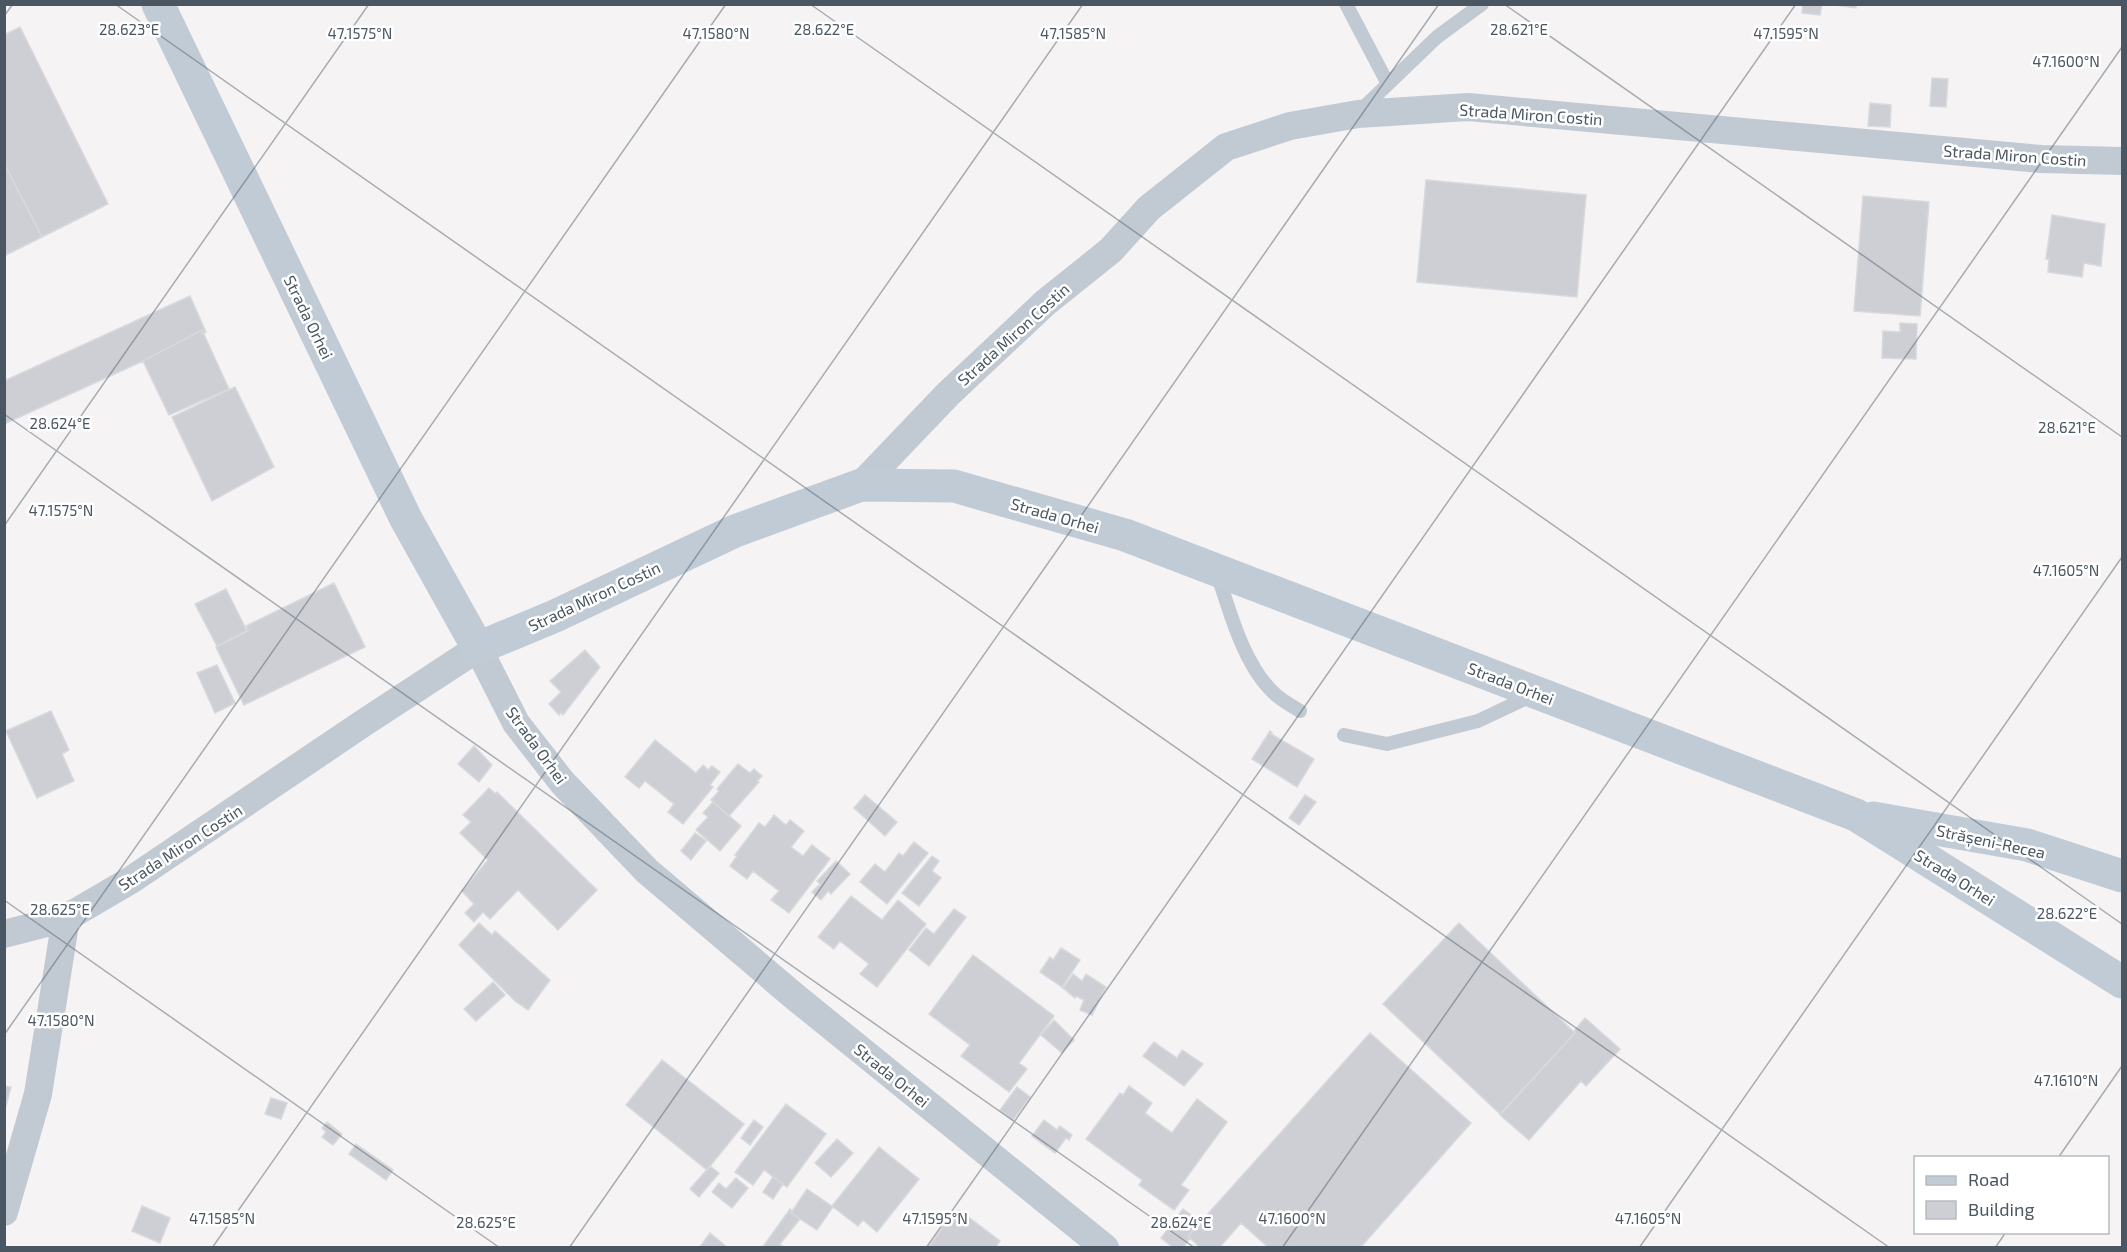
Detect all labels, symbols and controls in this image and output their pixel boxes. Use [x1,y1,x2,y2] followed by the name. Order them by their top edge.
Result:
[99,20,159,38] text: 28.623°E
[794,20,854,38] text: 28.622°E
[1490,20,1548,38] text: 28.621°E
[328,24,392,42] text: 47.1575°N
[682,24,750,42] text: 47.1580°N
[1040,24,1106,42] text: 47.1585°N
[1753,24,1819,42] text: 47.1595°N
[2032,52,2100,70] text: 47.1600°N
[1459,100,1603,128] street label: Strada Miron Costin
[1943,141,2087,169] street label: Strada Miron Costin
[281,272,337,362] street label: Strada Orhei
[953,279,1073,389] street label: Strada Miron Costin
[29,414,91,432] text: 28.624°E
[2038,418,2096,436] text: 28.621°E
[1009,493,1101,537] street label: Strada Orhei
[29,501,93,519] text: 47.1575°N
[525,557,663,635] street label: Strada Miron Costin
[2033,561,2099,579] text: 47.1605°N
[1465,658,1557,708] street label: Strada Orhei
[503,703,571,787] street label: Strada Orhei
[115,800,245,894] street label: Strada Miron Costin
[1934,820,2047,864] street label: Strășeni-Recea
[1912,845,1998,909] street label: Strada Orhei
[30,900,90,918] text: 28.625°E
[2037,904,2097,922] text: 28.622°E
[27,1011,95,1029] text: 47.1580°N
[851,1039,933,1111] street label: Strada Orhei
[2034,1071,2098,1089] text: 47.1610°N
[1914,1156,2109,1234] legend
[1968,1168,2009,1190] text: Road
[1968,1198,2035,1220] text: Building
[189,1209,255,1227] text: 47.1585°N
[902,1209,968,1227] text: 47.1595°N
[1258,1209,1326,1227] text: 47.1600°N
[1615,1209,1681,1227] text: 47.1605°N
[456,1213,516,1231] text: 28.625°E
[1150,1213,1212,1231] text: 28.624°E

